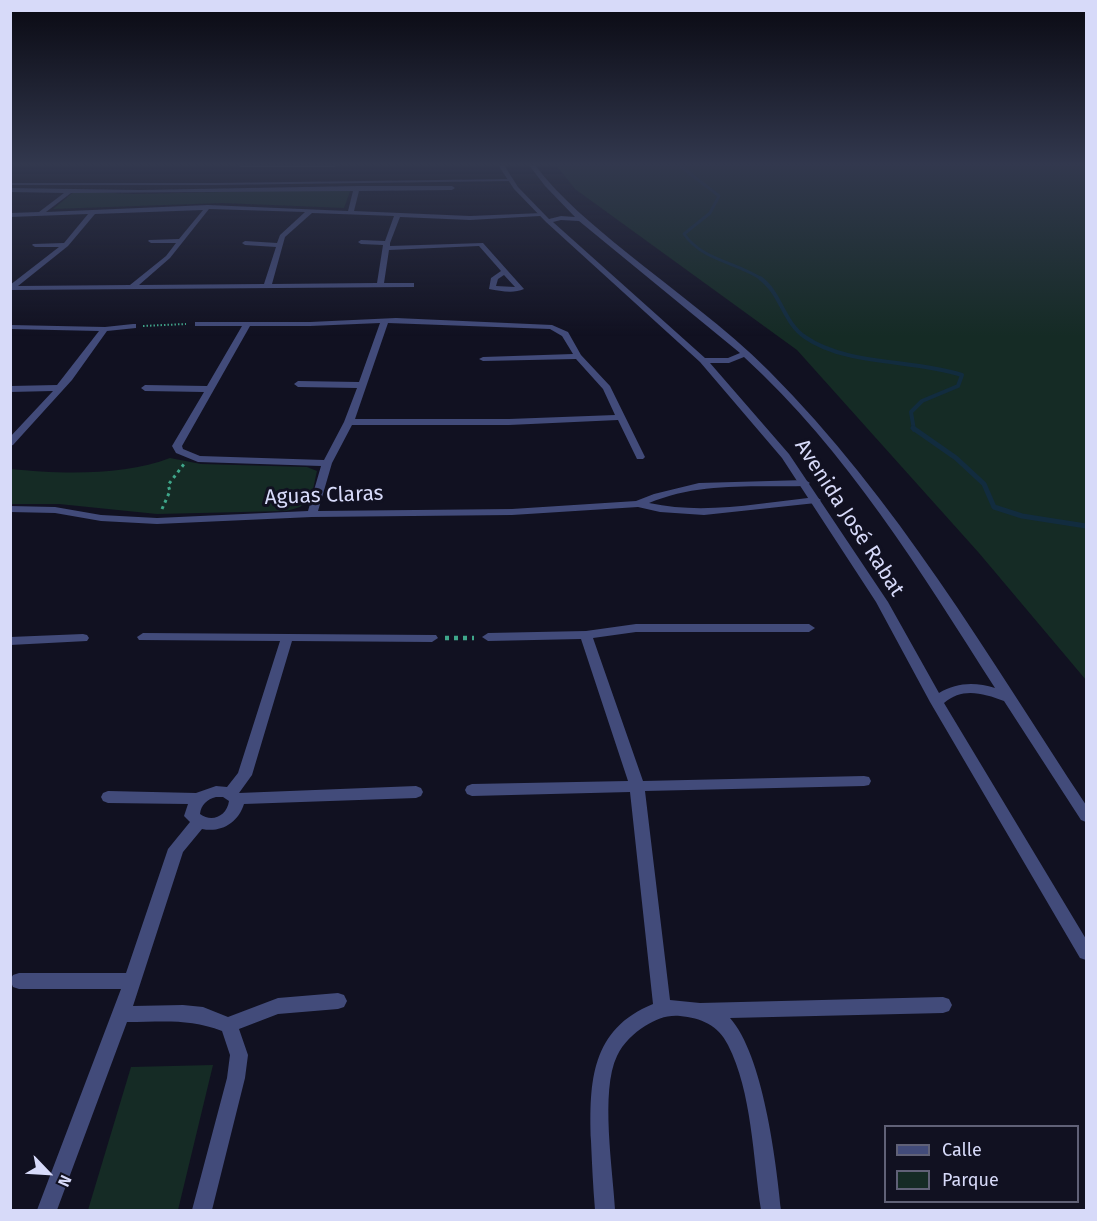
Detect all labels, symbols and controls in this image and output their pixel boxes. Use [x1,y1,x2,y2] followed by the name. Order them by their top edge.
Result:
[789,435,909,601] street label: Avenida José Rabat
[264,481,384,511] street label: Aguas Claras
[884,1125,1079,1203] legend
[942,1139,982,1161] text: Calle
[18,1143,78,1203] north arrow
[942,1169,999,1191] text: Parque
[54,1172,76,1190] text: N

